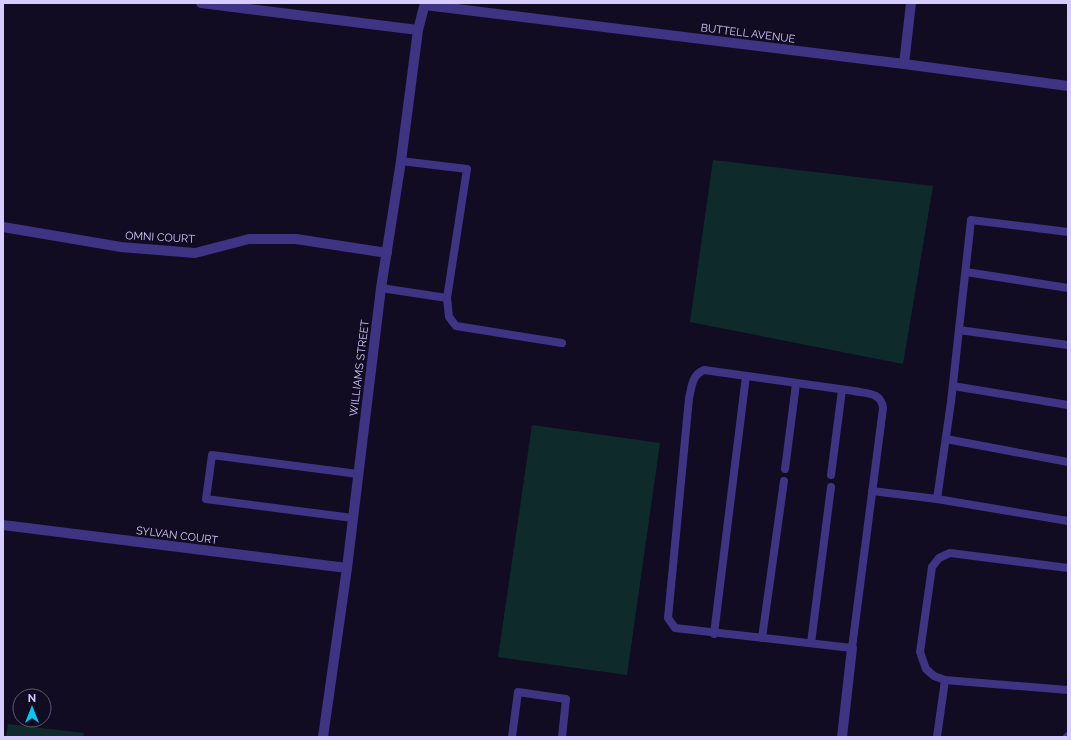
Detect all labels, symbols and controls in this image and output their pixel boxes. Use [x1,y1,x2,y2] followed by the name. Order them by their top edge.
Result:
[700,21,796,46] street label: BUTTELL AVENUE
[125,229,195,246] street label: OMNI COURT
[347,319,372,417] street label: WILLIAMS STREET
[135,524,219,547] street label: SYLVAN COURT
[12,688,52,728] north arrow
[28,692,36,705] text: N

